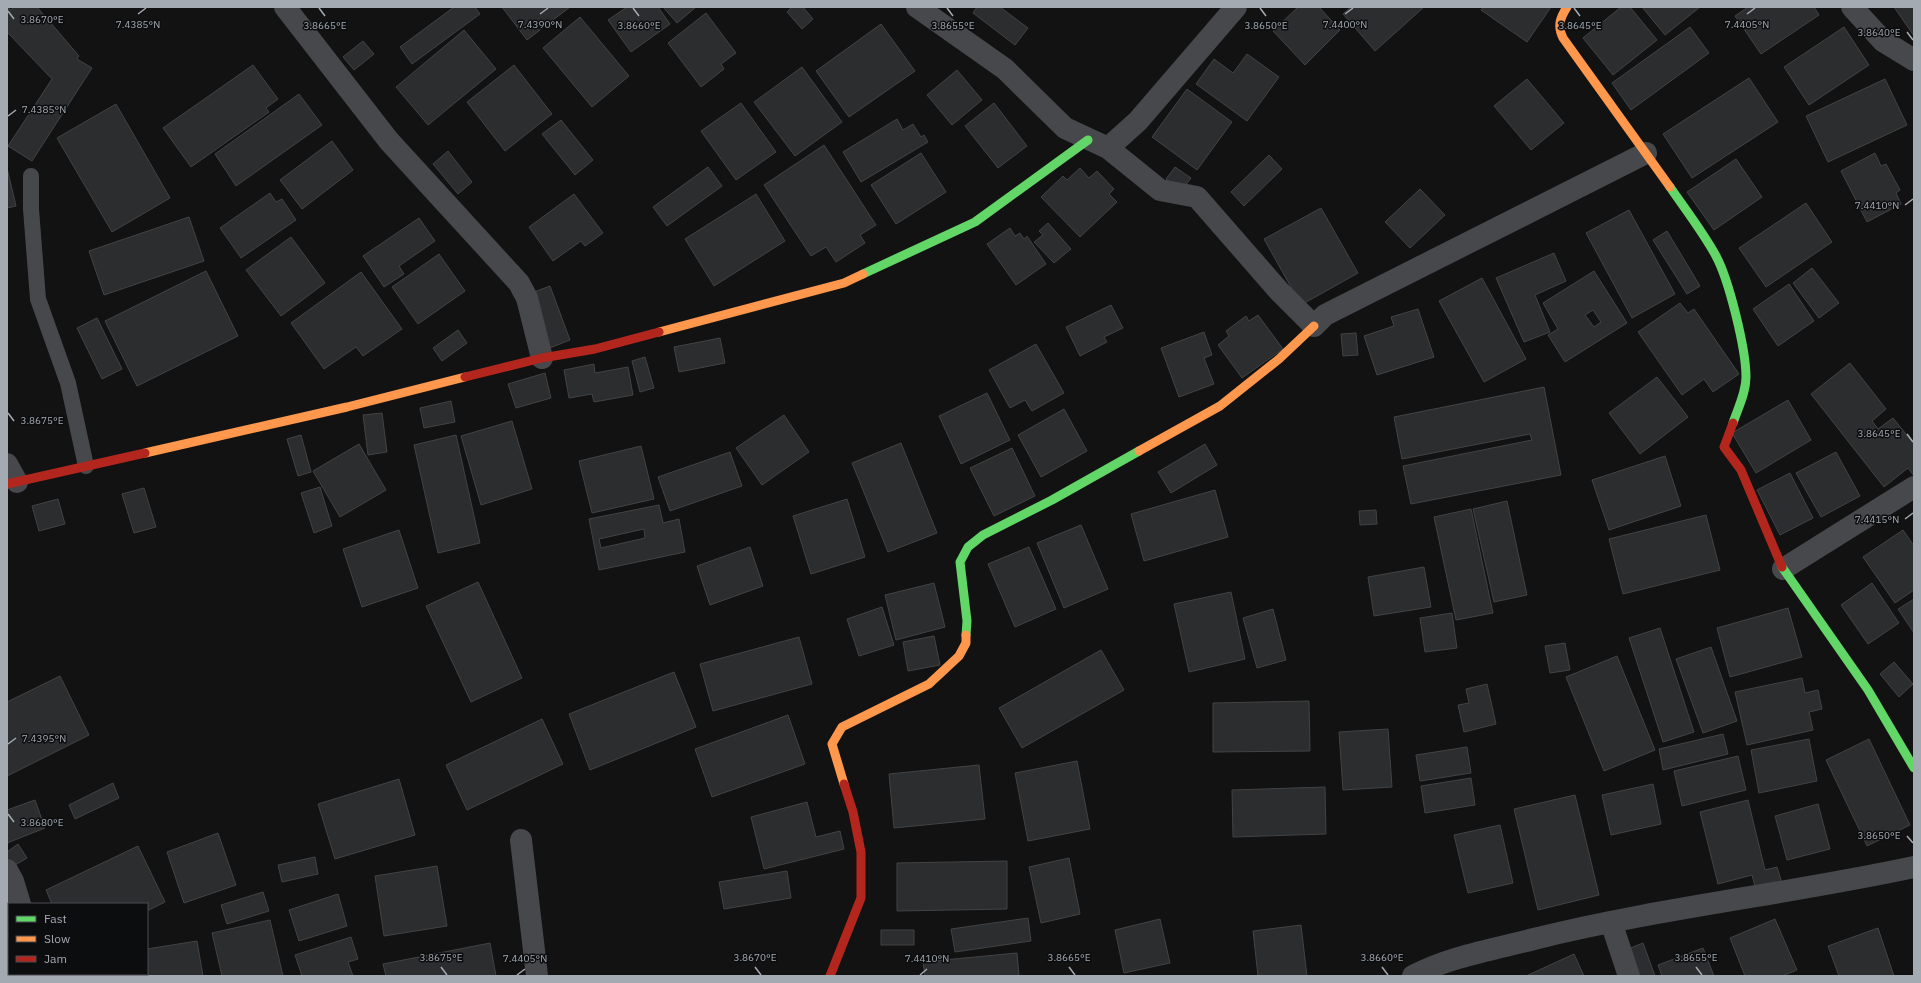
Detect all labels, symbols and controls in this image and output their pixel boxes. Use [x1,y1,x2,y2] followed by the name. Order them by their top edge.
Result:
[20,13,64,26] text: 3.8670°E
[116,18,160,31] text: 7.4385°N
[518,18,562,31] text: 7.4390°N
[1323,18,1367,31] text: 7.4400°N
[1725,18,1769,31] text: 7.4405°N
[303,19,347,32] text: 3.8665°E
[617,19,661,32] text: 3.8660°E
[931,19,975,32] text: 3.8655°E
[1244,19,1288,32] text: 3.8650°E
[1558,19,1602,32] text: 3.8645°E
[1857,26,1901,39] text: 3.8640°E
[22,103,66,116] text: 7.4385°N
[1855,199,1899,212] text: 7.4410°N
[20,414,64,427] text: 3.8675°E
[1857,427,1901,440] text: 3.8645°E
[1855,513,1899,526] text: 7.4415°N
[22,732,66,745] text: 7.4395°N
[20,816,64,829] text: 3.8680°E
[1857,829,1901,842] text: 3.8650°E
[8,903,148,975] legend
[44,911,67,926] text: Fast
[44,931,70,946] text: Slow
[44,951,67,966] text: Jam
[419,951,463,964] text: 3.8675°E
[733,951,777,964] text: 3.8670°E
[1047,951,1091,964] text: 3.8665°E
[1360,951,1404,964] text: 3.8660°E
[1674,951,1718,964] text: 3.8655°E
[503,952,547,965] text: 7.4405°N
[905,952,949,965] text: 7.4410°N

